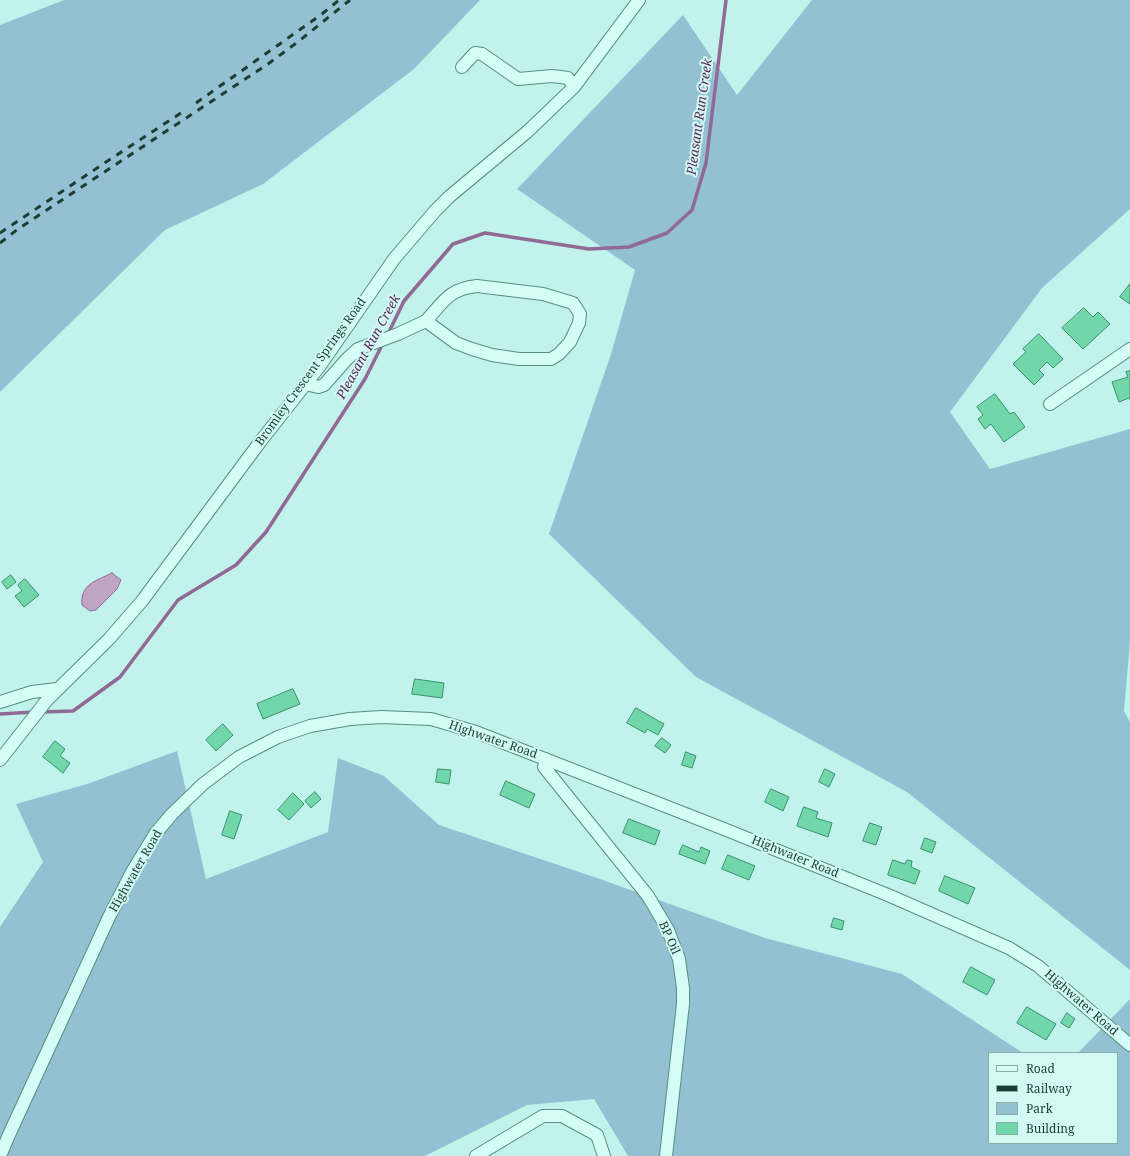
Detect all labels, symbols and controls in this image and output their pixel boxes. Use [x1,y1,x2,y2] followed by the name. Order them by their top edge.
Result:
[684,58,716,176] water label: Pleasant Run Creek
[334,292,404,402] water label: Pleasant Run Creek
[253,295,369,449] street label: Bromley Crescent Springs Road
[447,718,539,762] street label: Highwater Road
[107,827,165,915] street label: Highwater Road
[749,833,841,881] street label: Highwater Road
[655,919,683,957] street label: BP Oil
[1041,967,1121,1039] street label: Highwater Road
[988,1052,1118,1144] legend
[1026,1060,1055,1077] text: Road
[1026,1080,1072,1097] text: Railway
[1026,1100,1053,1117] text: Park
[1026,1120,1074,1137] text: Building

